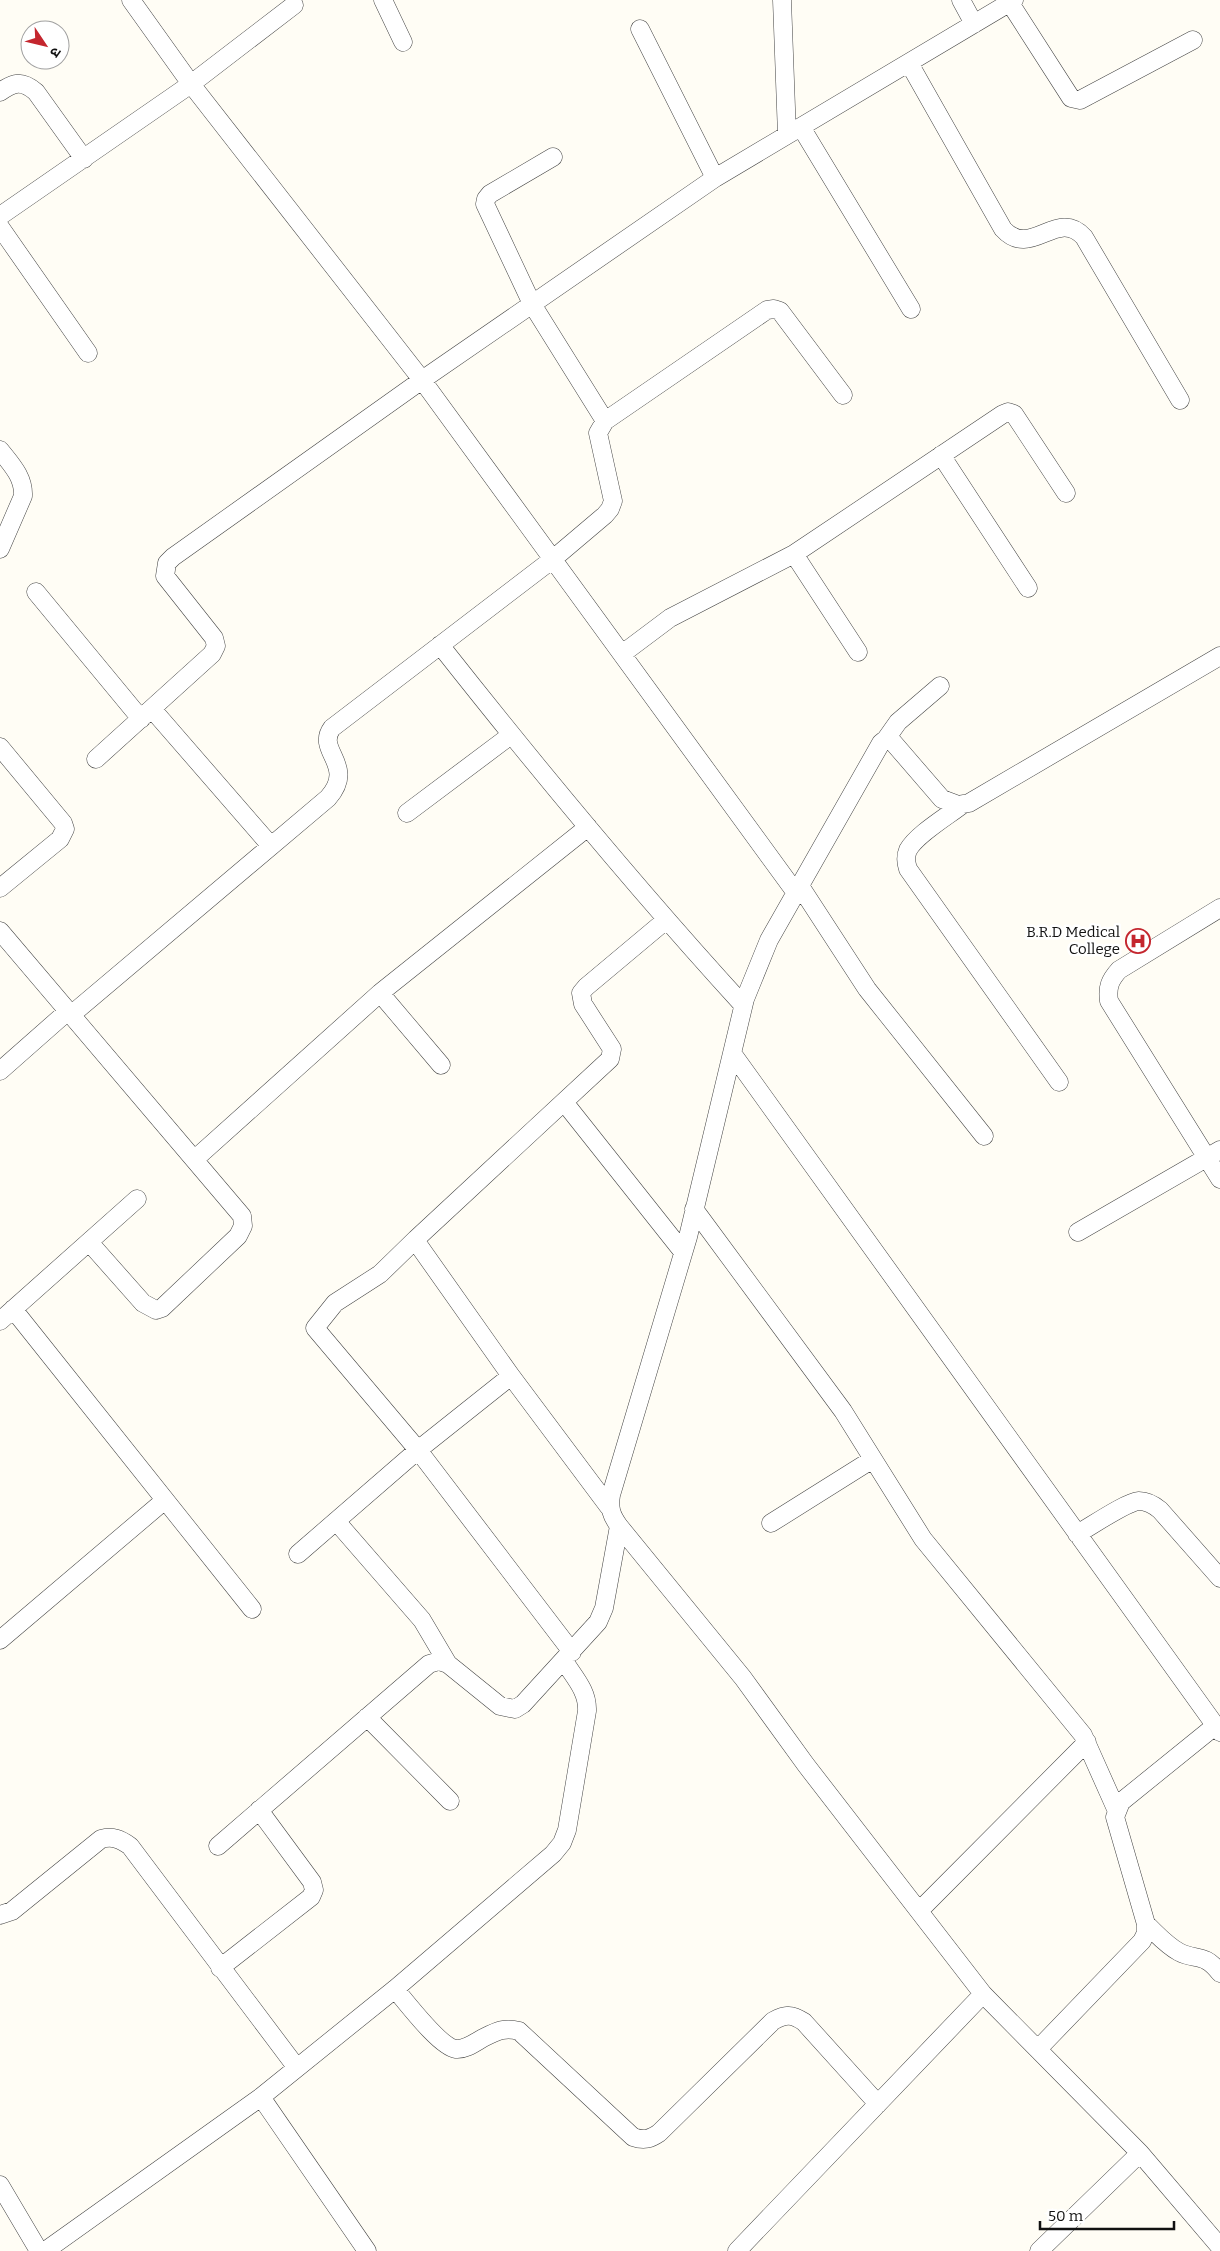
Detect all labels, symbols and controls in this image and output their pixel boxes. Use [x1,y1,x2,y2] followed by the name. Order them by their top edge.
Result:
[20,20,70,70] north arrow
[45,44,65,61] text: उ
[1026,923,1120,958] place label: B.R.D Medical College
[1125,928,1151,954] hospital icon: B.R.D Medical College
[1040,2198,1174,2230] scale bar
[1048,2207,1084,2225] text: 50 m

